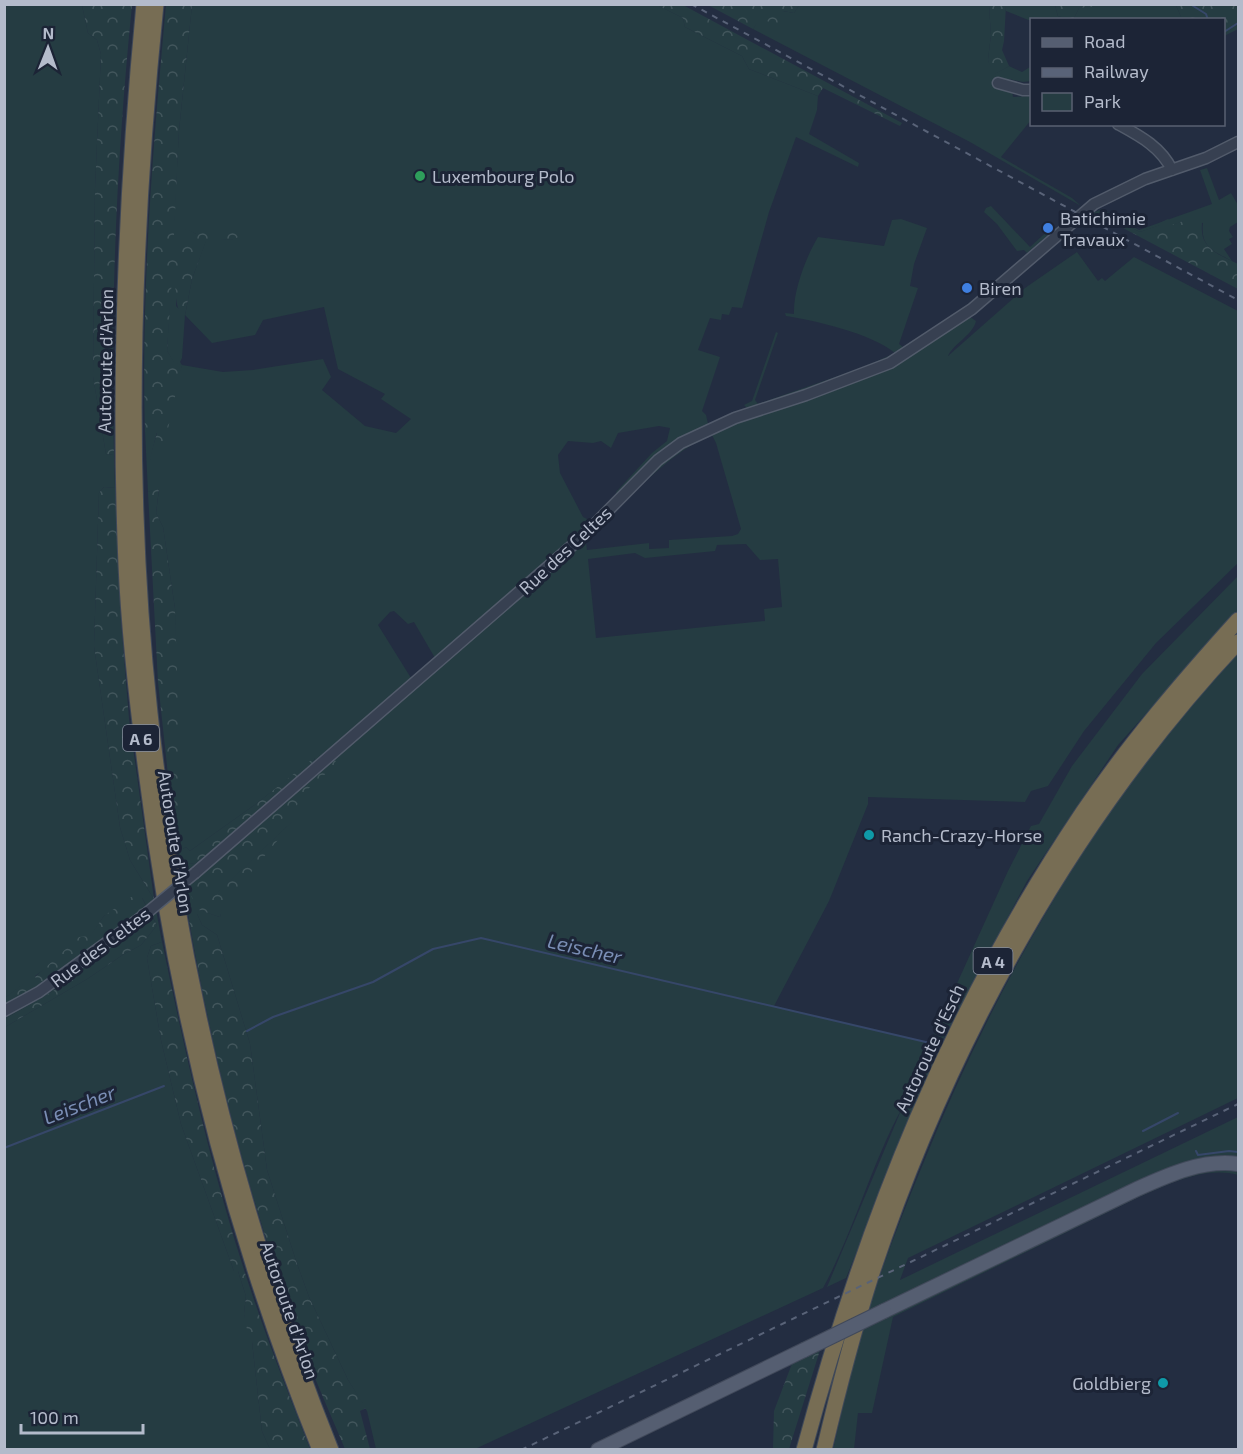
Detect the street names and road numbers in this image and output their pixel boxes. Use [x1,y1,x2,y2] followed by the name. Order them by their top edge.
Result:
[93,289,117,433] street label: Autoroute d'Arlon
[514,501,616,599] street label: Rue des Celtes
[123,725,159,751] road number: A 6
[154,769,198,915] street label: Autoroute d'Arlon
[46,902,154,992] street label: Rue des Celtes
[974,948,1012,974] road number: A 4
[890,980,968,1116] street label: Autoroute d'Esch
[256,1238,324,1382] street label: Autoroute d'Arlon

